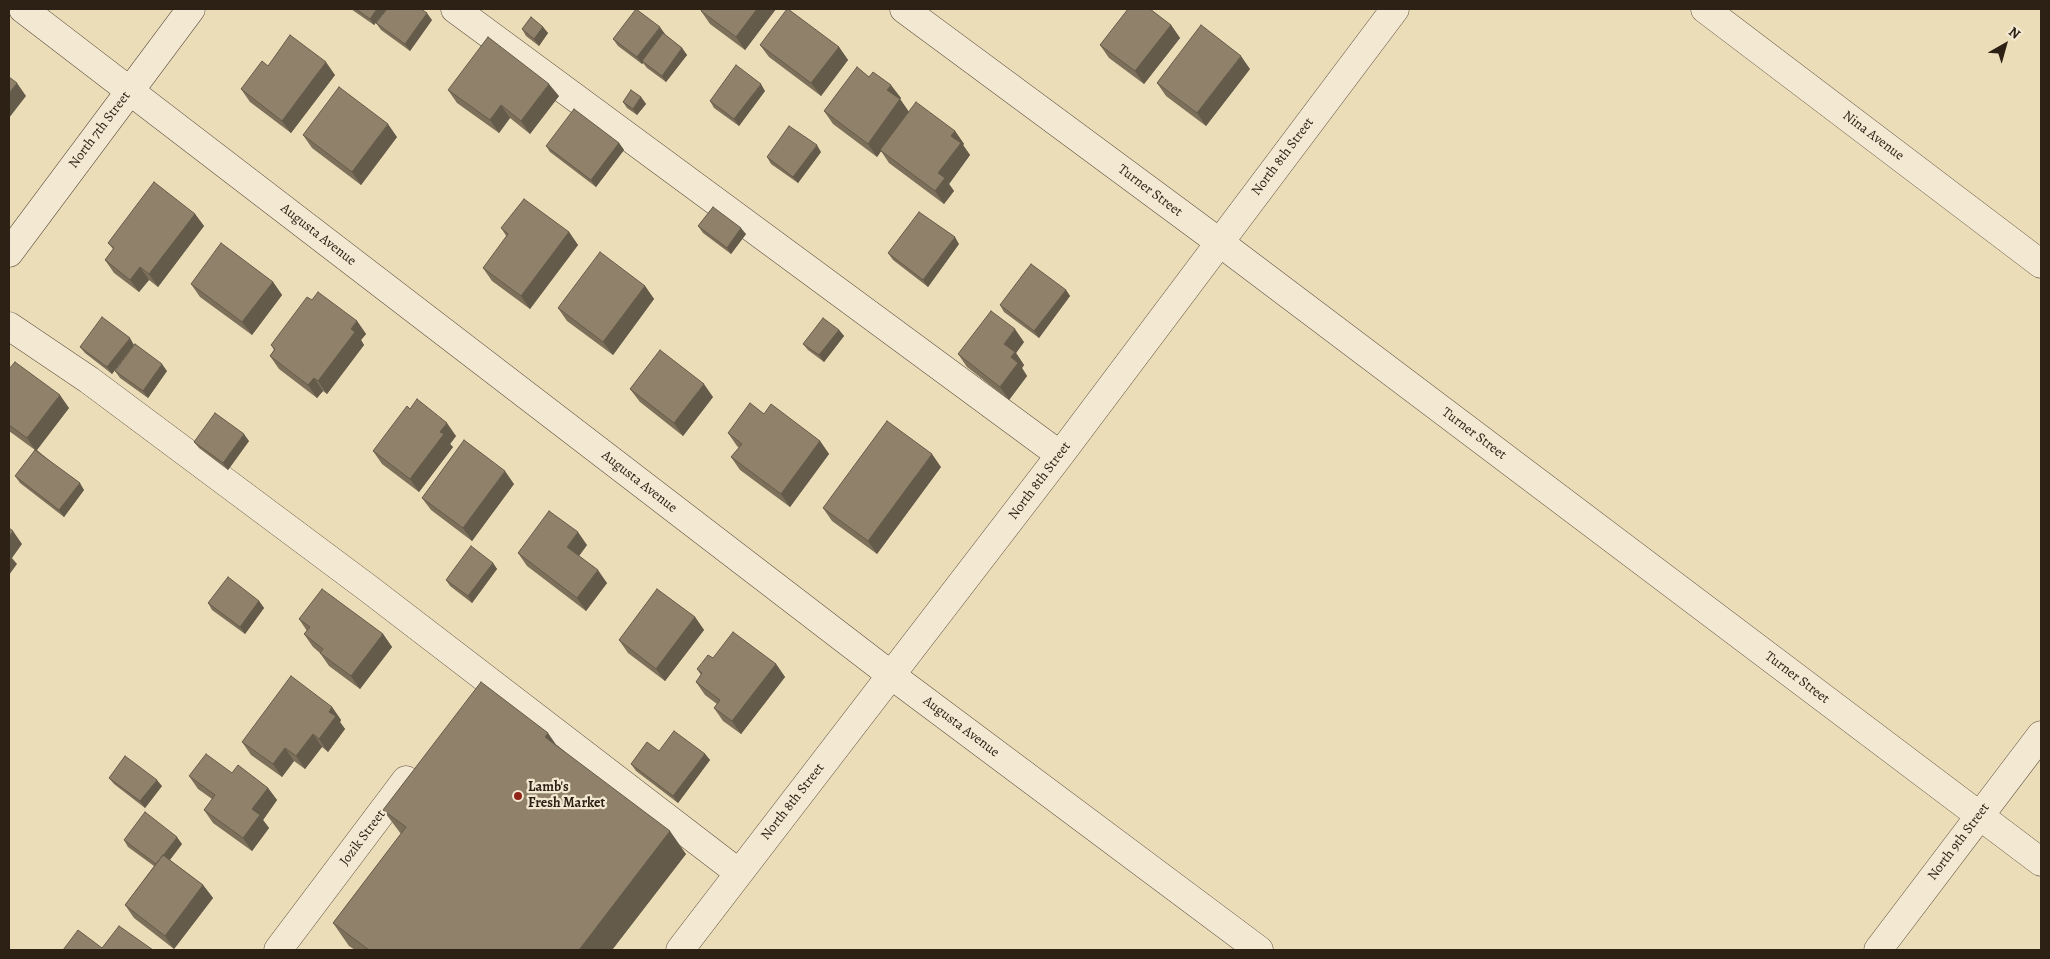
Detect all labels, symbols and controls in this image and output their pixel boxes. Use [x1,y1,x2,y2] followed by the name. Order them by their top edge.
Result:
[1980,20,2030,70] north arrow
[2005,22,2024,43] text: N
[66,88,134,172] street label: North 7th Street
[1839,107,1907,165] street label: Nina Avenue
[1248,115,1318,199] street label: North 8th Street
[1114,161,1186,221] street label: Turner Street
[277,200,359,270] street label: Augusta Avenue
[1438,404,1510,464] street label: Turner Street
[1005,439,1075,523] street label: North 8th Street
[598,447,680,517] street label: Augusta Avenue
[1761,648,1833,708] street label: Turner Street
[919,693,1003,761] street label: Augusta Avenue
[758,760,828,844] street label: North 8th Street
[528,780,605,812] place label: Lamb's Fresh Market
[512,790,524,802] marker: Lamb's Fresh Market
[1924,800,1994,884] street label: North 9th Street
[337,807,389,869] street label: Jozik Street

